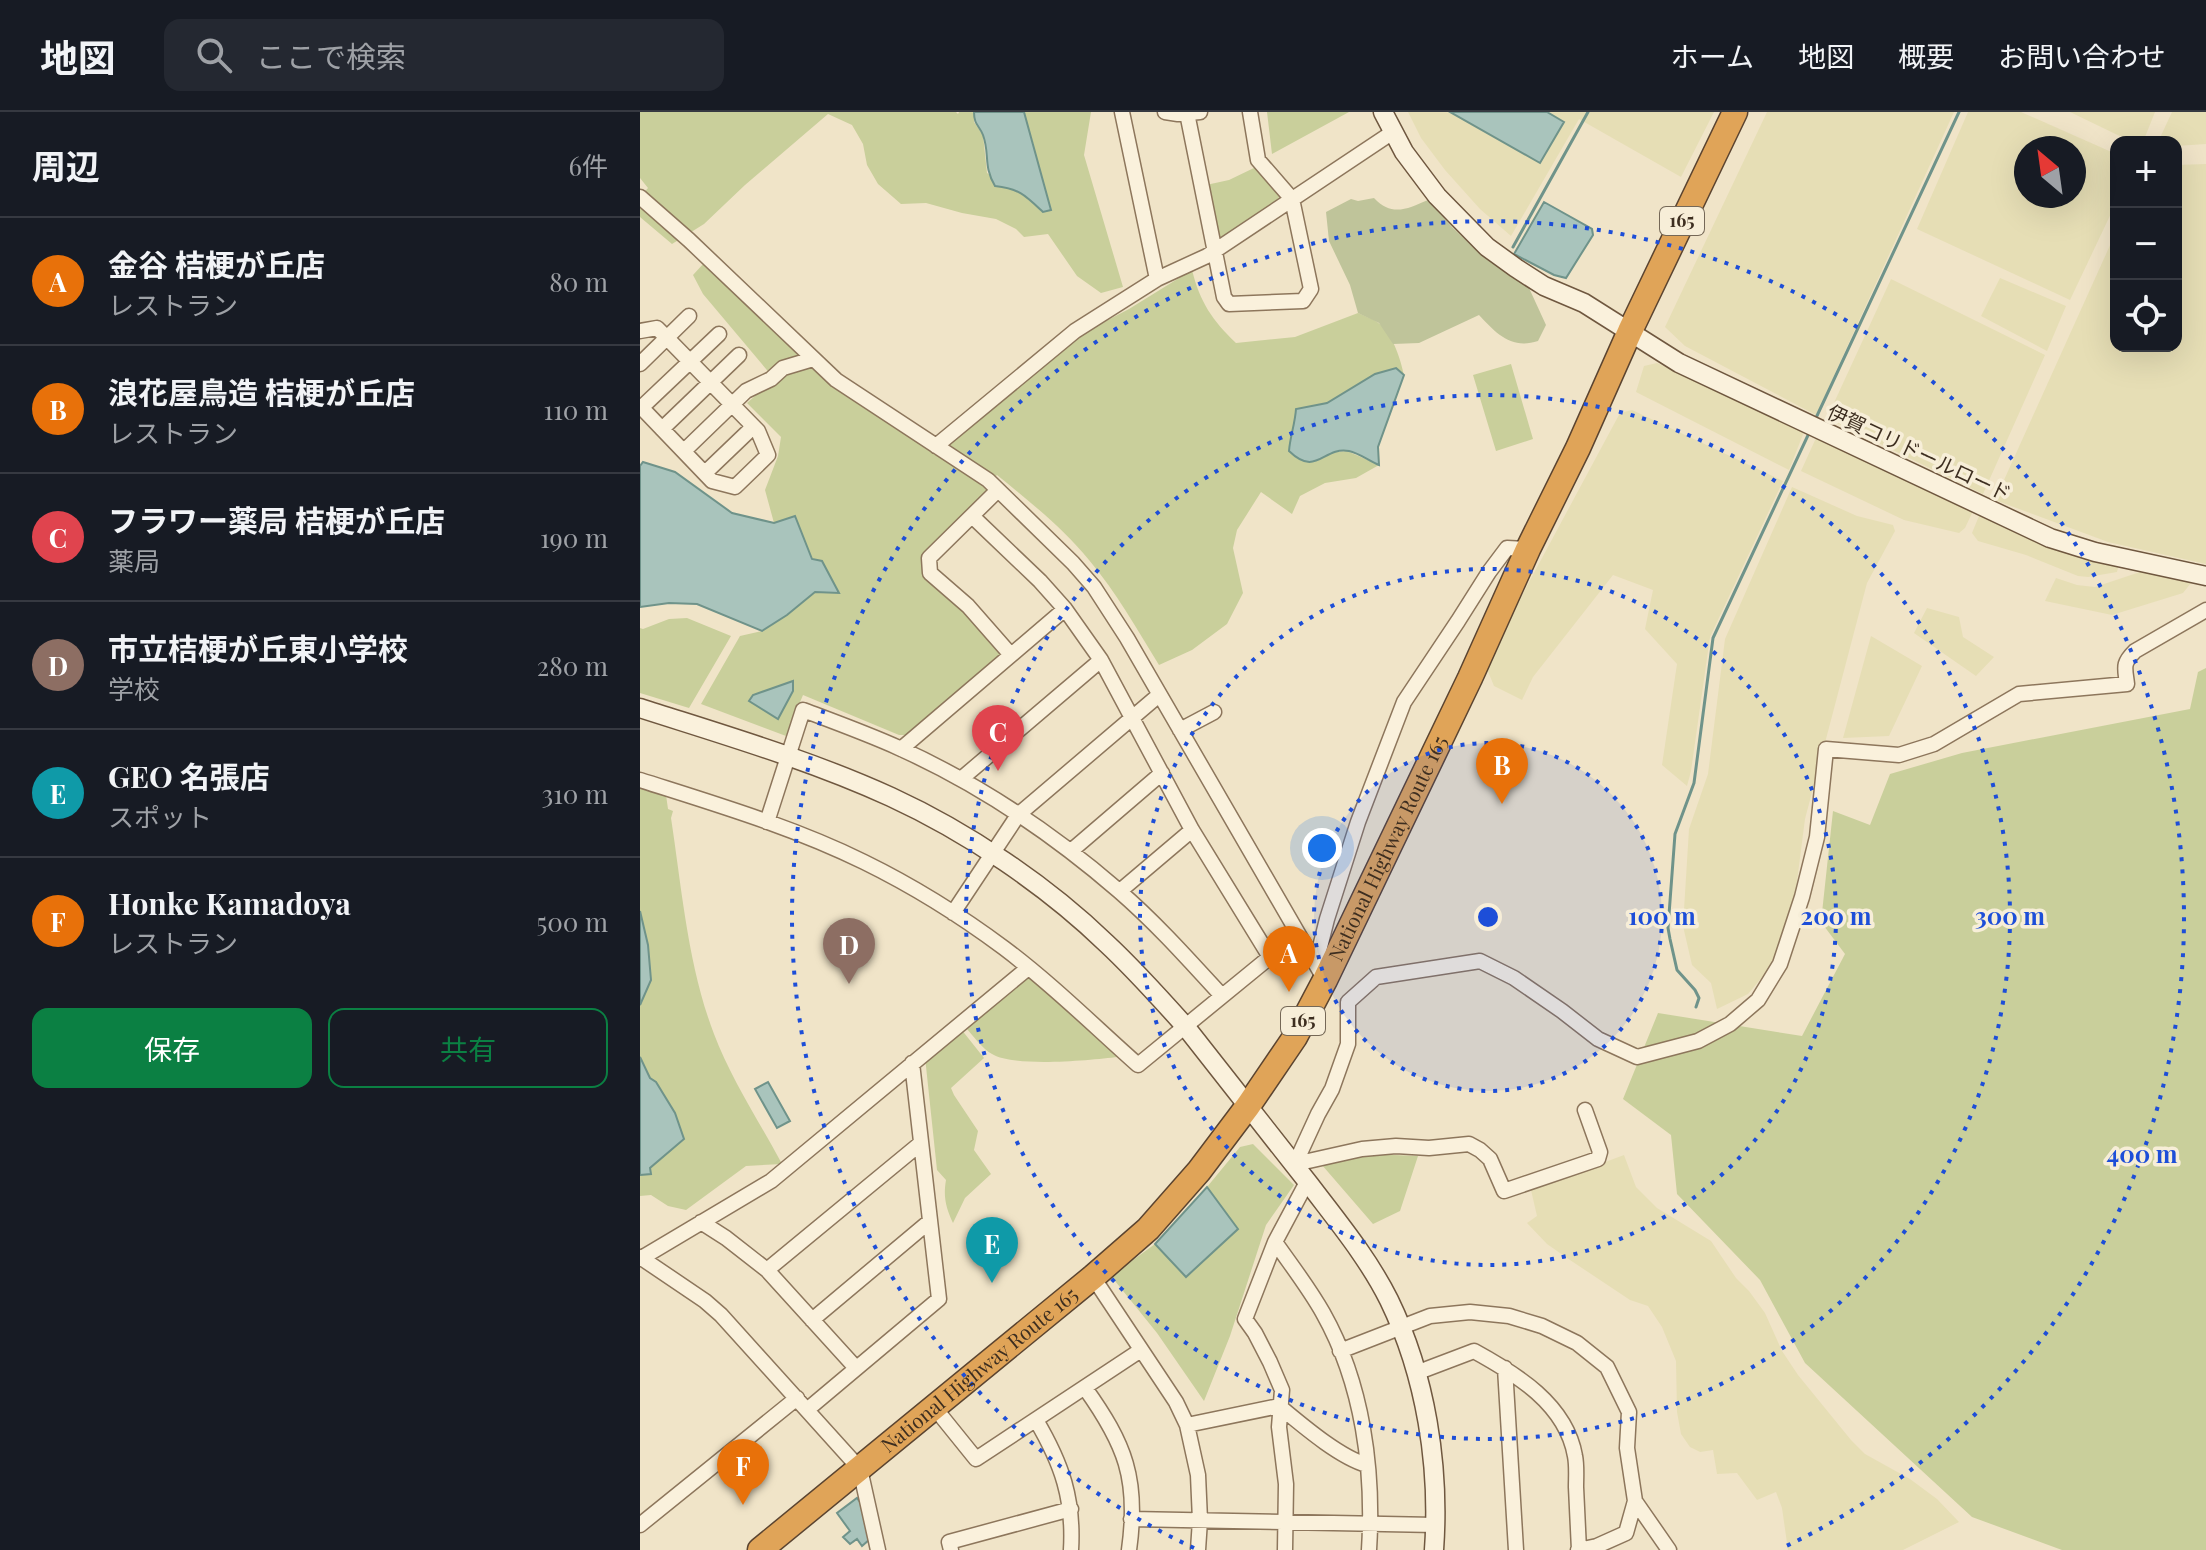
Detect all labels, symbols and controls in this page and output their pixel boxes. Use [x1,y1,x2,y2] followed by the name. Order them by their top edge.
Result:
[164,19,724,91] search box
[40,31,116,82] text: 地図
[192,33,236,77] icon: search
[256,36,406,76] text: ここで検索
[1671,37,1754,74] text: ホーム
[1798,37,1854,74] text: 地図
[1898,37,1954,74] text: 概要
[1998,37,2166,74] text: お問い合わせ
[2014,136,2086,208] north arrow
[2110,136,2182,352] map controls
[2110,136,2182,208] button: +
[32,142,100,188] text: 周辺
[569,148,608,183] text: 6件
[1660,207,1704,235] road number: 165
[2110,208,2182,280] button: −
[108,244,325,284] text: 金谷 桔梗が丘店
[49,264,67,299] text: A
[549,264,608,299] text: 80 m
[2110,280,2182,352] button: locate
[108,287,238,322] text: レストラン
[108,372,415,412] text: 浪花屋鳥造 桔梗が丘店
[49,392,67,427] text: B
[544,392,608,427] text: 110 m
[1823,397,2016,506] street label: 伊賀コリドールロード
[108,415,238,450] text: レストラン
[108,500,445,540] text: フラワー薬局 桔梗が丘店
[49,520,67,555] text: C
[540,520,608,555] text: 190 m
[108,543,160,578] text: 薬局
[108,628,408,668] text: 市立桔梗が丘東小学校
[48,648,68,683] text: D
[537,648,608,683] text: 280 m
[108,671,160,706] text: 学校
[972,705,1024,771] pin: C
[1321,731,1452,965] street label: National Highway Route 165
[1476,738,1528,804] pin: B
[108,756,270,796] text: GEO 名張店
[50,776,66,811] text: E
[541,776,608,811] text: 310 m
[108,799,212,834] text: スポット
[1302,828,1342,868] your location
[108,883,351,923] text: Honke Kamadoya
[1628,899,1696,931] text: 100 m
[1801,899,1872,931] text: 200 m
[1975,899,2045,931] text: 300 m
[1474,903,1502,931] centre of rings
[50,904,66,939] text: F
[536,904,608,939] text: 500 m
[823,918,875,984] pin: D
[108,925,238,960] text: レストラン
[1263,926,1315,992] pin: A
[1281,1007,1325,1035] road number: 165
[32,1008,312,1088] button: 保存
[328,1008,608,1088] button: 共有
[2107,1137,2178,1169] text: 400 m
[966,1217,1018,1283] pin: E
[875,1280,1083,1457] street label: National Highway Route 165
[717,1439,769,1505] pin: F

